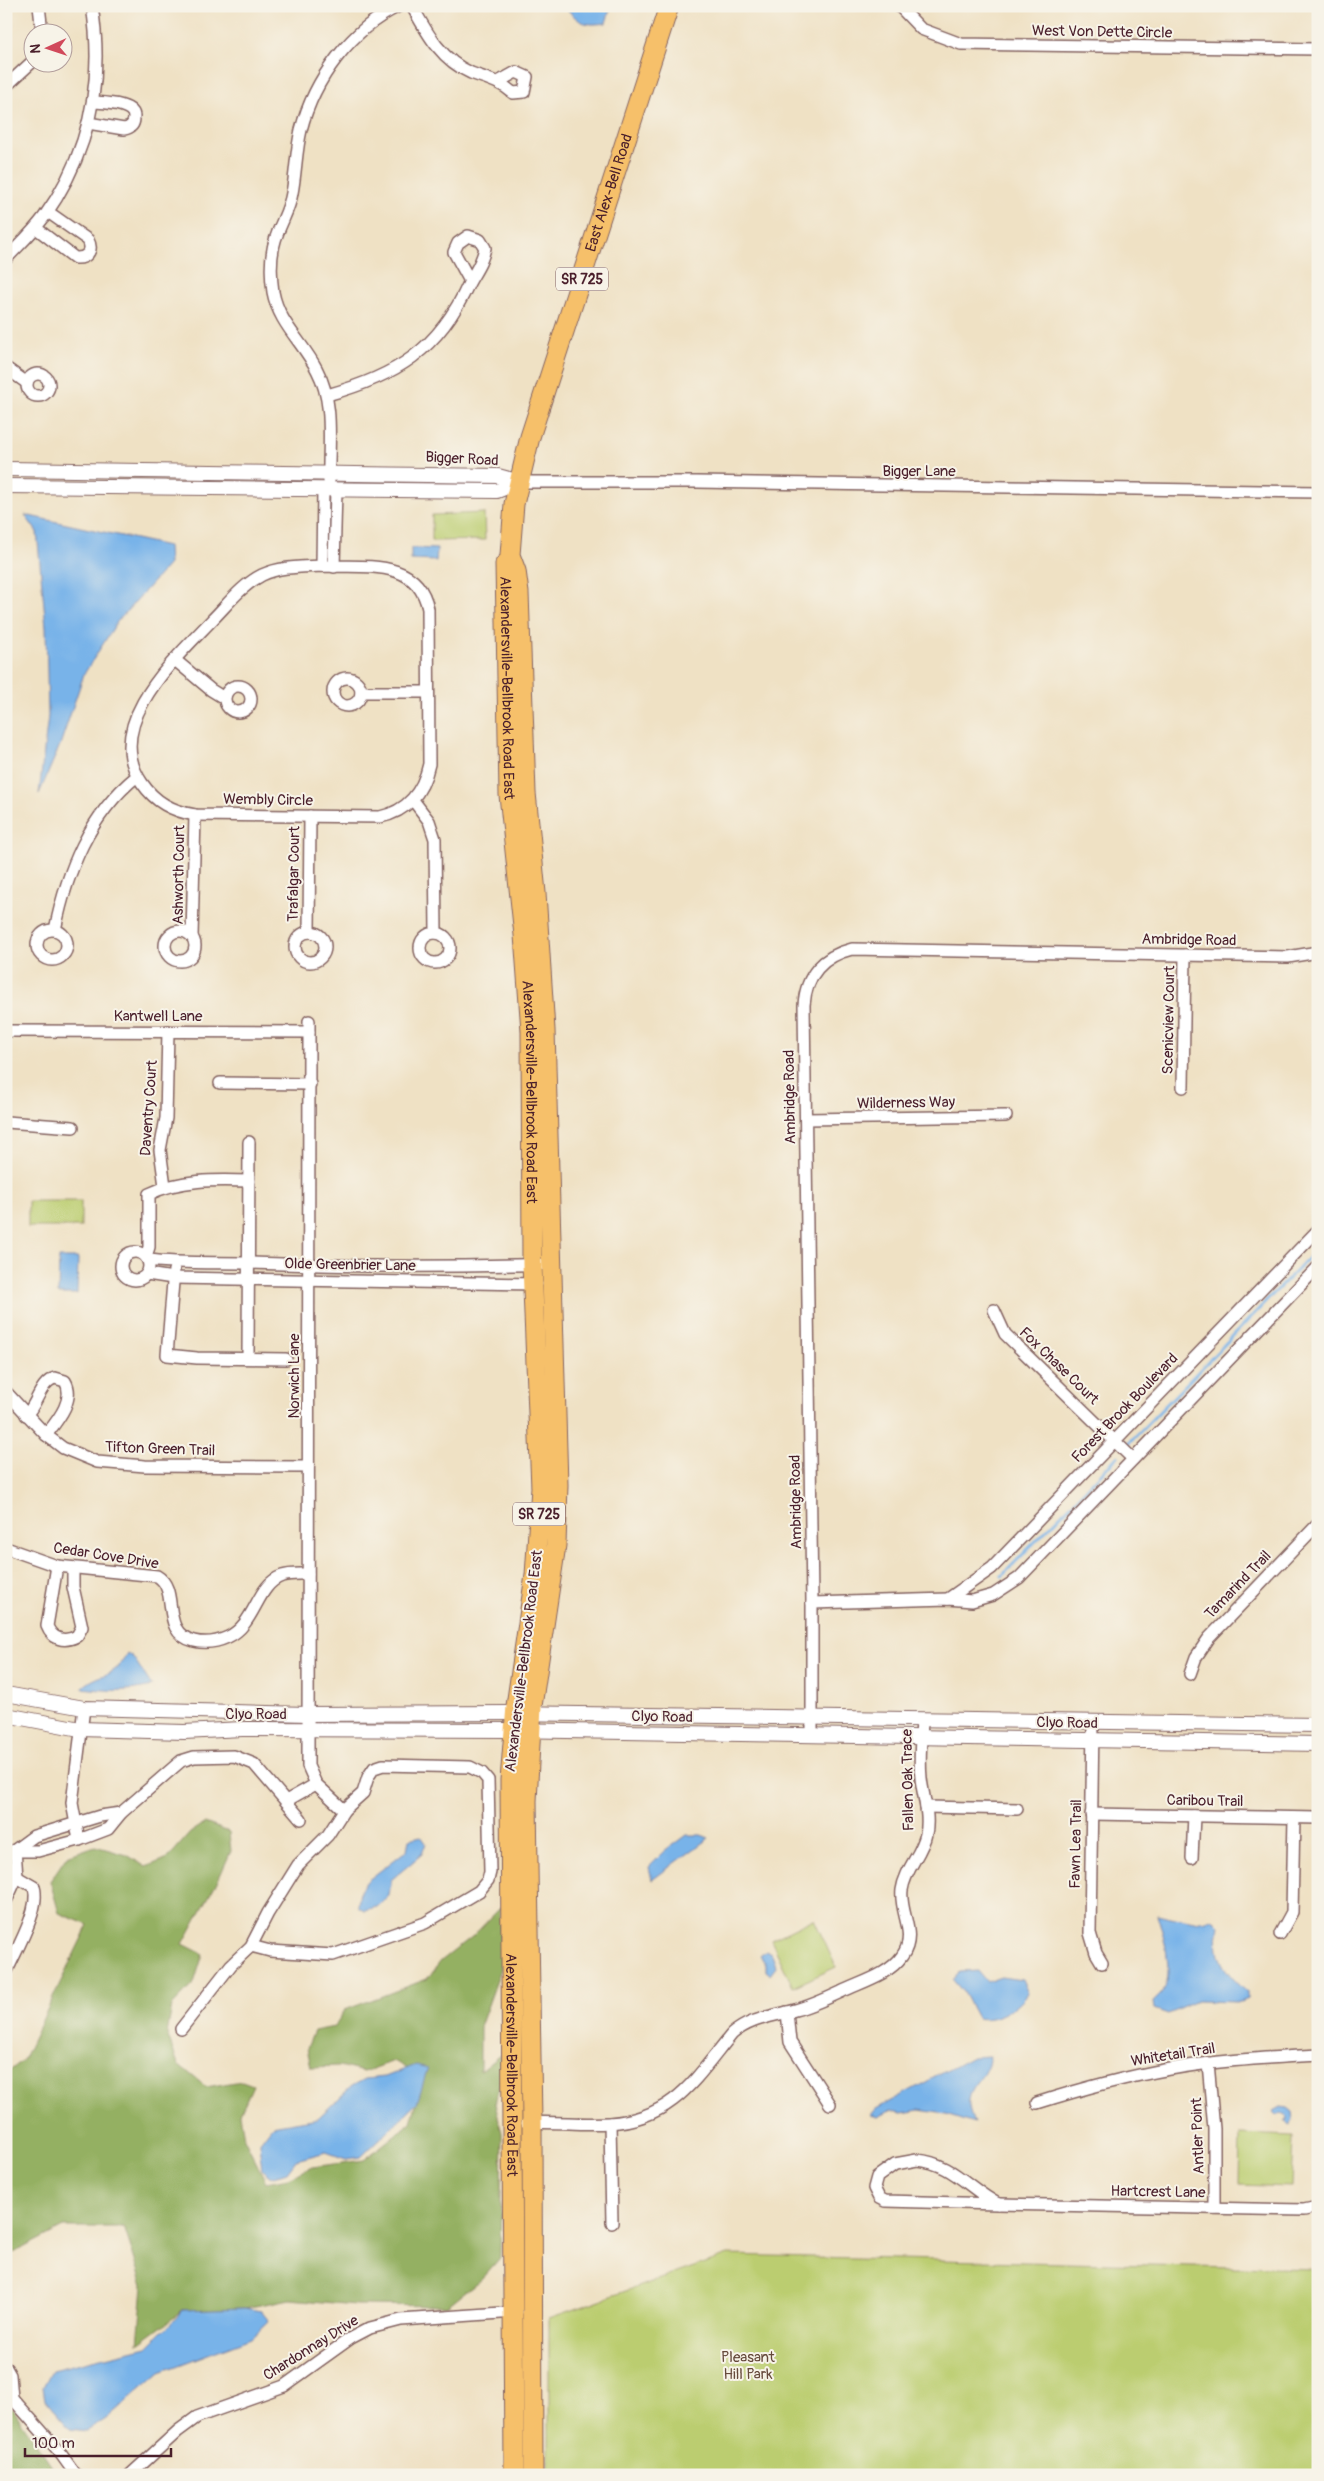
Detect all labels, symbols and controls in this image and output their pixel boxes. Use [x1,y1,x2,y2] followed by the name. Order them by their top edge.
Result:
[1032,21,1173,43] street label: West Von Dette Circle
[22,22,72,72] north arrow
[27,43,44,54] text: N
[581,131,637,254] street label: East Alex-Bell Road
[556,268,608,290] road number: SR 725
[425,448,499,470] street label: Bigger Road
[882,462,956,481] street label: Bigger Lane
[496,576,519,802] street label: Alexandersville-Bellbrook Road East
[223,790,314,810] street label: Wembly Circle
[169,824,189,925] street label: Ashworth Court
[284,825,304,922] street label: Trafalgar Court
[1142,930,1236,950] street label: Ambridge Road
[1159,965,1179,1075] street label: Scenicview Court
[518,979,541,1205] street label: Alexandersville-Bellbrook Road East
[114,1007,203,1026] street label: Kantwell Lane
[780,1050,800,1144] street label: Ambridge Road
[136,1059,162,1156] street label: Daventry Court
[857,1093,956,1113] street label: Wilderness Way
[284,1254,417,1276] street label: Olde Greenbrier Lane
[1015,1323,1104,1410] street label: Fox Chase Court
[285,1333,304,1419] street label: Norwich Lane
[1068,1349,1182,1467] street label: Forest Brook Boulevard
[104,1438,216,1460] street label: Tifton Green Trail
[786,1455,806,1549] street label: Ambridge Road
[513,1502,565,1526] road number: SR 725
[52,1538,161,1574] street label: Cedar Cove Drive
[1201,1547,1275,1623] street label: Tamarind Trail
[501,1548,547,1773] street label: Alexandersville-Bellbrook Road East
[225,1705,287,1724] street label: Clyo Road
[631,1707,693,1727] street label: Clyo Road
[1036,1713,1098,1733] street label: Clyo Road
[898,1728,918,1831] street label: Fallen Oak Trace
[1166,1791,1244,1811] street label: Caribou Trail
[1066,1799,1086,1889] street label: Fawn Lea Trail
[501,1953,522,2178] street label: Alexandersville-Bellbrook Road East
[1129,2039,1217,2071] street label: Whitetail Trail
[1187,2096,1209,2175] street label: Antler Point
[1110,2182,1206,2202] street label: Hartcrest Lane
[260,2311,363,2385] street label: Chardonnay Drive
[721,2348,776,2384] park label: Pleasant Hill Park
[25,2426,171,2458] scale bar
[32,2434,75,2453] text: 100 m

